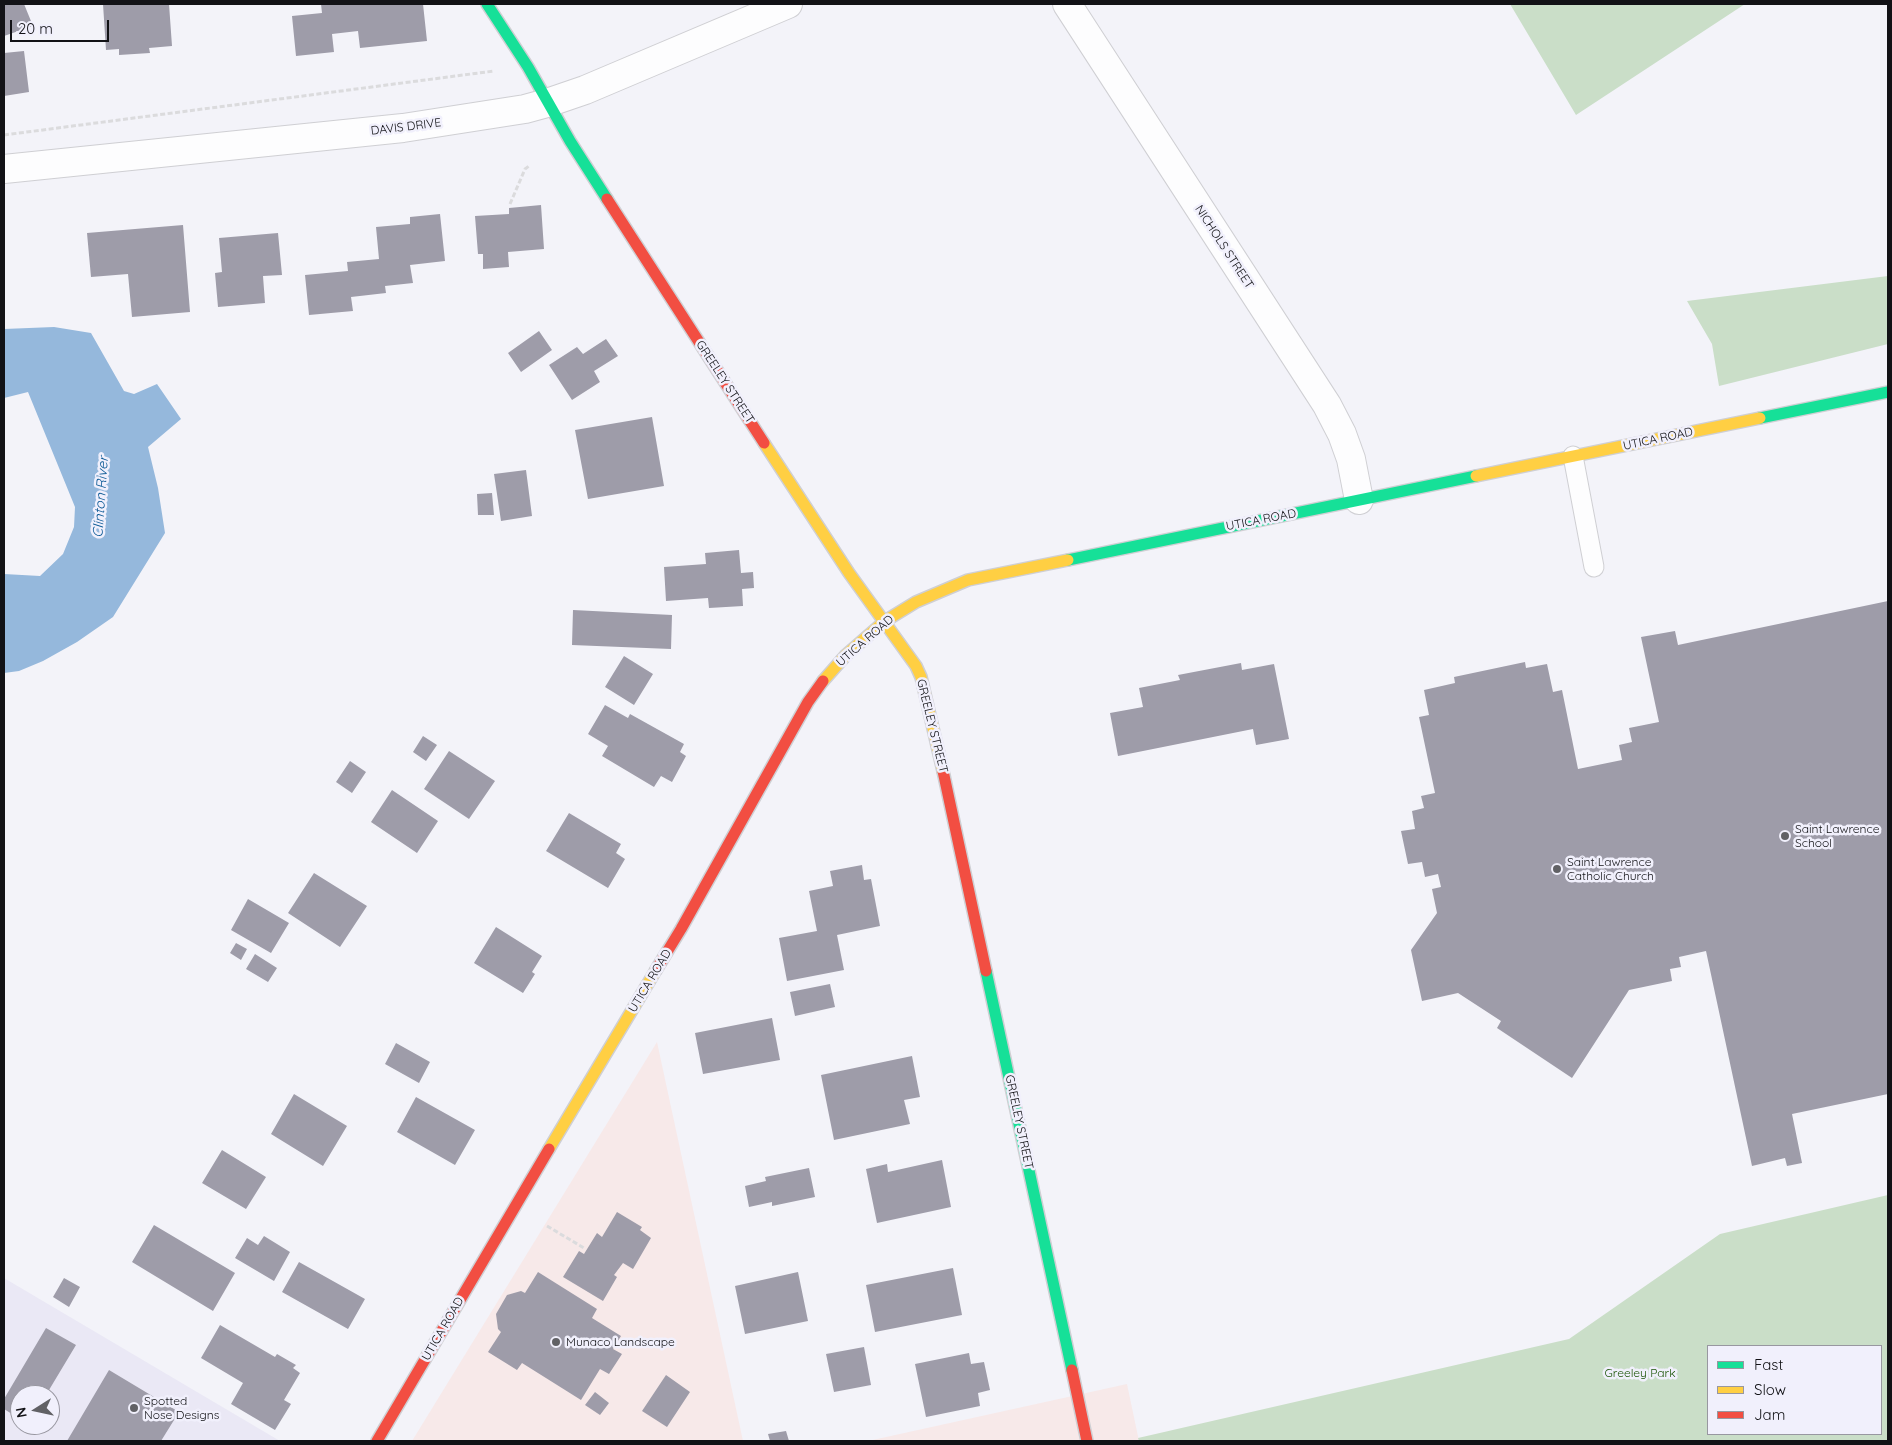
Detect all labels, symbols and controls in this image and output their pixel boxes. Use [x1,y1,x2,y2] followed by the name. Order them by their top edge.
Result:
[12,10,111,42] scale bar
[18,19,53,38] text: 20 m
[370,116,442,138] street label: DAVIS DRIVE
[1192,203,1256,291] street label: NICHOLS STREET
[693,338,757,426] street label: GREELEY STREET
[1622,425,1694,453] street label: UTICA ROAD
[90,456,112,538] water label: Clinton River
[1225,506,1297,534] street label: UTICA ROAD
[833,612,897,670] street label: UTICA ROAD
[913,678,951,774] street label: GREELEY STREET
[1795,822,1880,850] place label: Saint Lawrence School
[1779,830,1791,842] marker: Saint Lawrence School
[1567,855,1654,883] place label: Saint Lawrence Catholic Church
[1551,863,1563,875] marker: Saint Lawrence Catholic Church
[626,947,674,1015] street label: UTICA ROAD
[1002,1073,1036,1171] street label: GREELEY STREET
[419,1295,467,1363] street label: UTICA ROAD
[566,1335,675,1349] place label: Munaco Landscape
[550,1336,562,1348] marker: Munaco Landscape
[1707,1345,1882,1435] legend
[1754,1355,1783,1374] text: Fast
[1604,1366,1676,1380] park label: Greeley Park
[1754,1380,1786,1399] text: Slow
[10,1385,60,1435] north arrow
[144,1394,219,1422] place label: Spotted Nose Designs
[128,1402,140,1414] marker: Spotted Nose Designs
[1754,1405,1785,1424] text: Jam
[11,1406,31,1419] text: N

